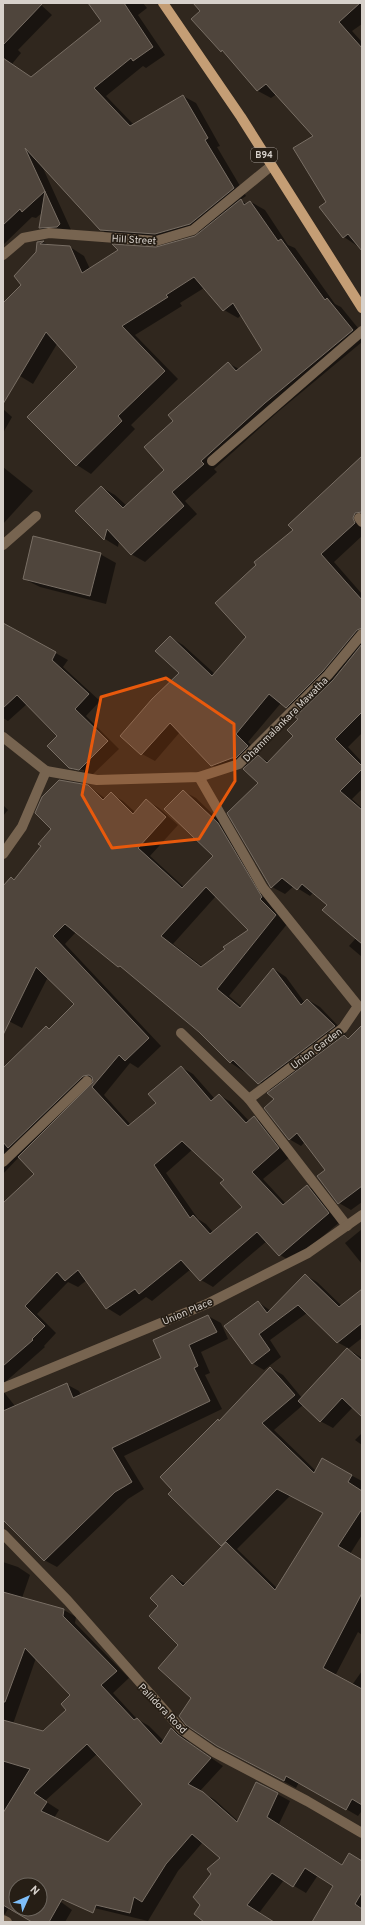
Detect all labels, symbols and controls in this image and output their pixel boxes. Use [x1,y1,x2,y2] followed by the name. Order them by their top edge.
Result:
[251,148,277,162] road number: B94
[111,233,157,248] street label: Hill Street
[241,675,331,765] street label: Dhammalankara Mawatha
[289,1026,345,1073] street label: Union Garden
[160,1296,215,1329] street label: Union Place
[135,1681,189,1737] street label: Pallidora Road
[8,1877,48,1917] north arrow
[27,1883,42,1898] text: N

